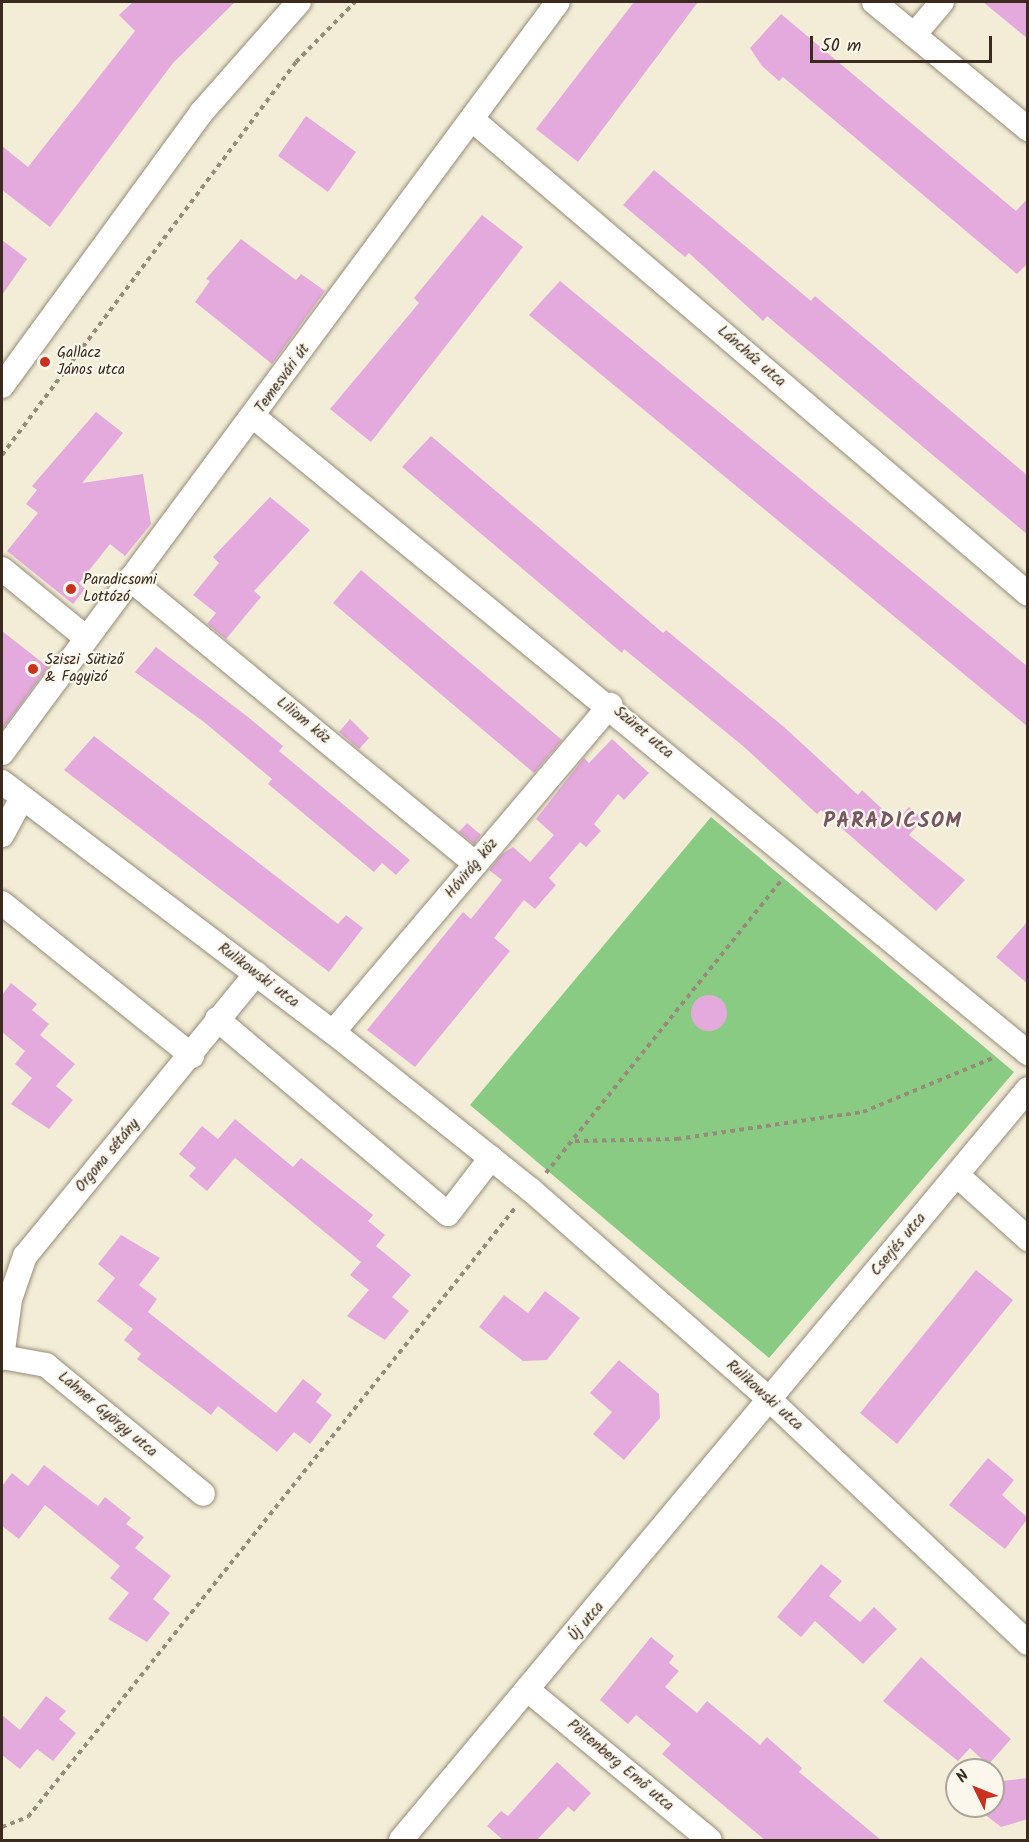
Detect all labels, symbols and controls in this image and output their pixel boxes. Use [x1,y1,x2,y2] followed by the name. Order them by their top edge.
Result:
[813,24,994,62] scale bar
[821,32,861,61] text: 50 m
[713,323,789,391] street label: Láncház utca
[252,341,314,417] street label: Temesvári út
[57,344,125,379] place label: Gallacz János utca
[38,355,52,369] marker: Gallacz János utca
[83,571,157,606] place label: Paradicsomi Lottózó
[64,582,78,596] marker: Paradicsomi Lottózó
[45,651,124,686] place label: Sziszi Sütiző & Fagyizó
[26,662,40,676] marker: Sziszi Sütiző & Fagyizó
[272,694,334,748] street label: Liliom köz
[610,703,676,763] street label: Szüret utca
[823,809,963,835] district label: PARADICSOM
[442,836,502,902] street label: Hóvirág köz
[214,940,302,1012] street label: Rulikowski utca
[72,1116,144,1196] street label: Orgona sétány
[867,1210,931,1280] street label: Cserjés utca
[722,1357,806,1435] street label: Rulikowski utca
[54,1368,160,1462] street label: Lahner György utca
[566,1599,608,1645] street label: Új utca
[563,1716,677,1816] street label: Pöltenberg Ernő utca
[945,1758,1005,1818] north arrow
[950,1765,976,1789] text: N

